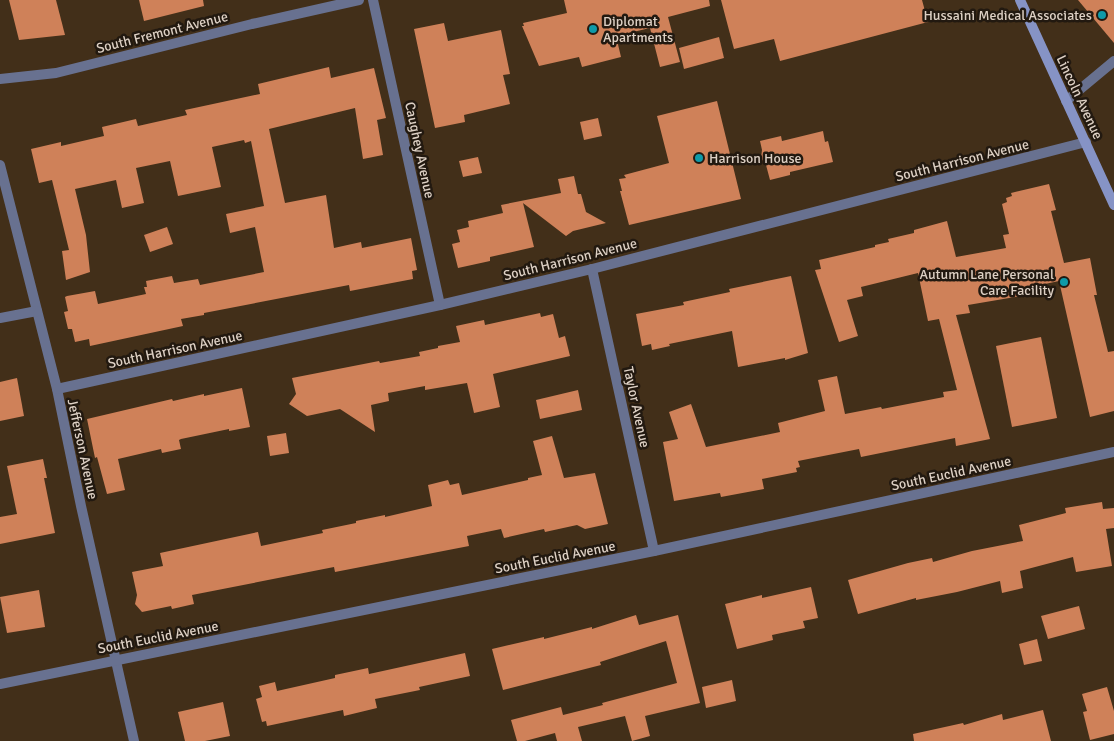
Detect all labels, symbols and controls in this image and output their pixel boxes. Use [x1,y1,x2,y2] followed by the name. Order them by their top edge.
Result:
[923,7,1092,24] place label: Hussaini Medical Associates
[95,8,230,57] street label: South Fremont Avenue
[1096,9,1108,21] marker: Hussaini Medical Associates
[603,13,673,46] place label: Diplomat Apartments
[587,23,599,35] marker: Diplomat Apartments
[1053,52,1106,142] street label: Lincoln Avenue
[401,100,438,200] street label: Caughey Avenue
[894,136,1031,185] street label: South Harrison Avenue
[709,150,802,167] place label: Harrison House
[693,152,705,164] marker: Harrison House
[502,235,639,284] street label: South Harrison Avenue
[920,266,1054,299] place label: Autumn Lane Personal Care Facility
[1058,276,1070,288] marker: Autumn Lane Personal Care Facility
[106,327,244,372] street label: South Harrison Avenue
[620,365,653,449] street label: Taylor Avenue
[64,397,101,501] street label: Jefferson Avenue
[889,452,1013,495] street label: South Euclid Avenue
[493,537,617,578] street label: South Euclid Avenue
[96,617,220,658] street label: South Euclid Avenue

